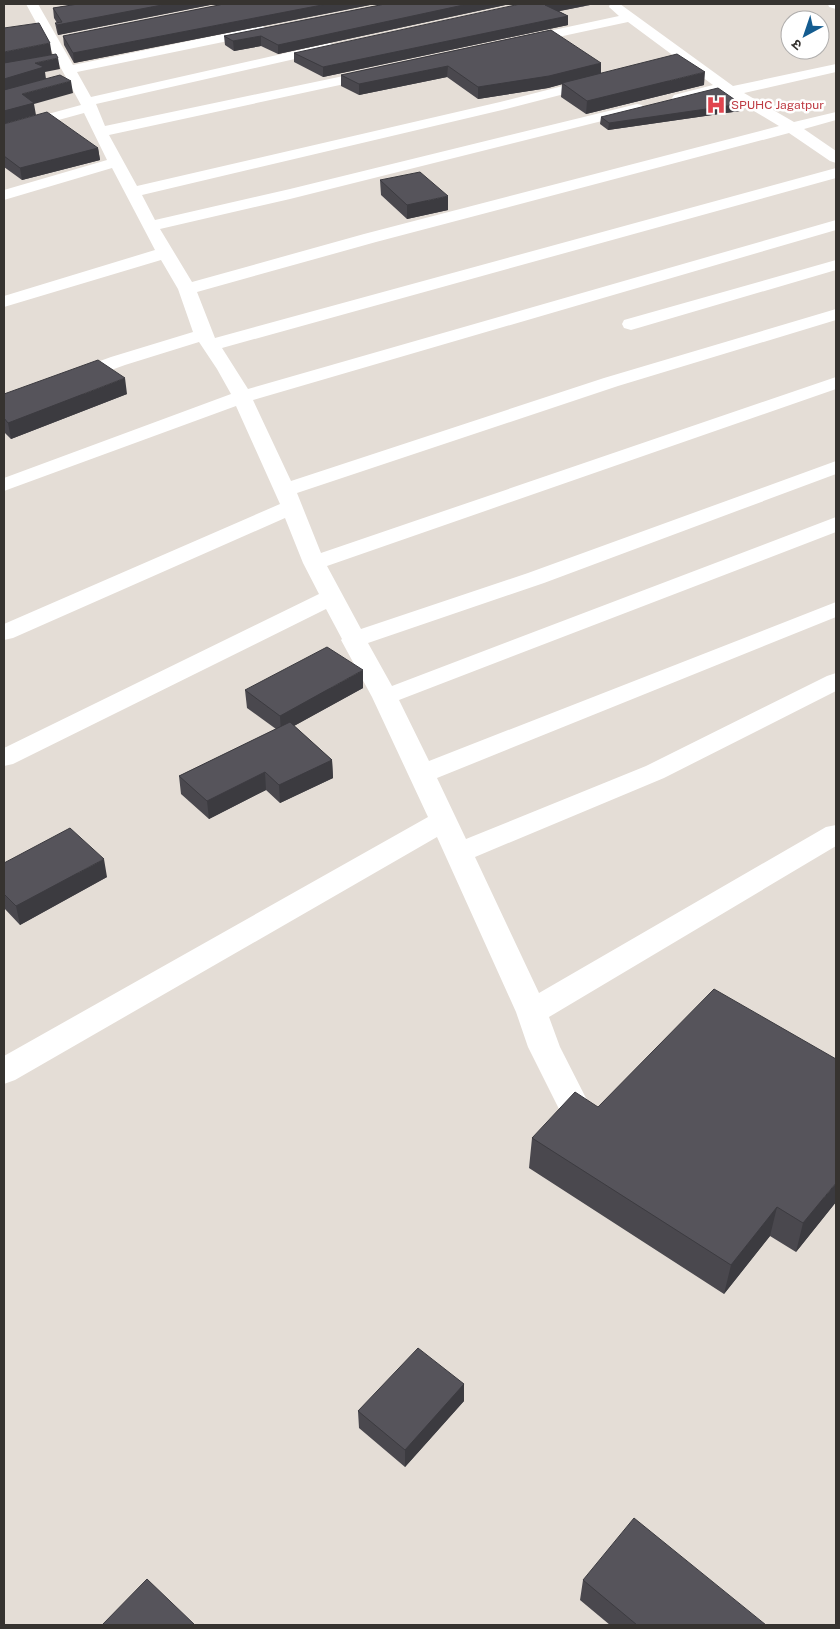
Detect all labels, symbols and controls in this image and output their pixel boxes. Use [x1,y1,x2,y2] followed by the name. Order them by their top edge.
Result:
[780,10,830,60] north arrow
[788,36,805,54] text: उ
[705,94,727,116] hospital icon: SPUHC Jagatpur
[731,98,824,112] place label: SPUHC Jagatpur

